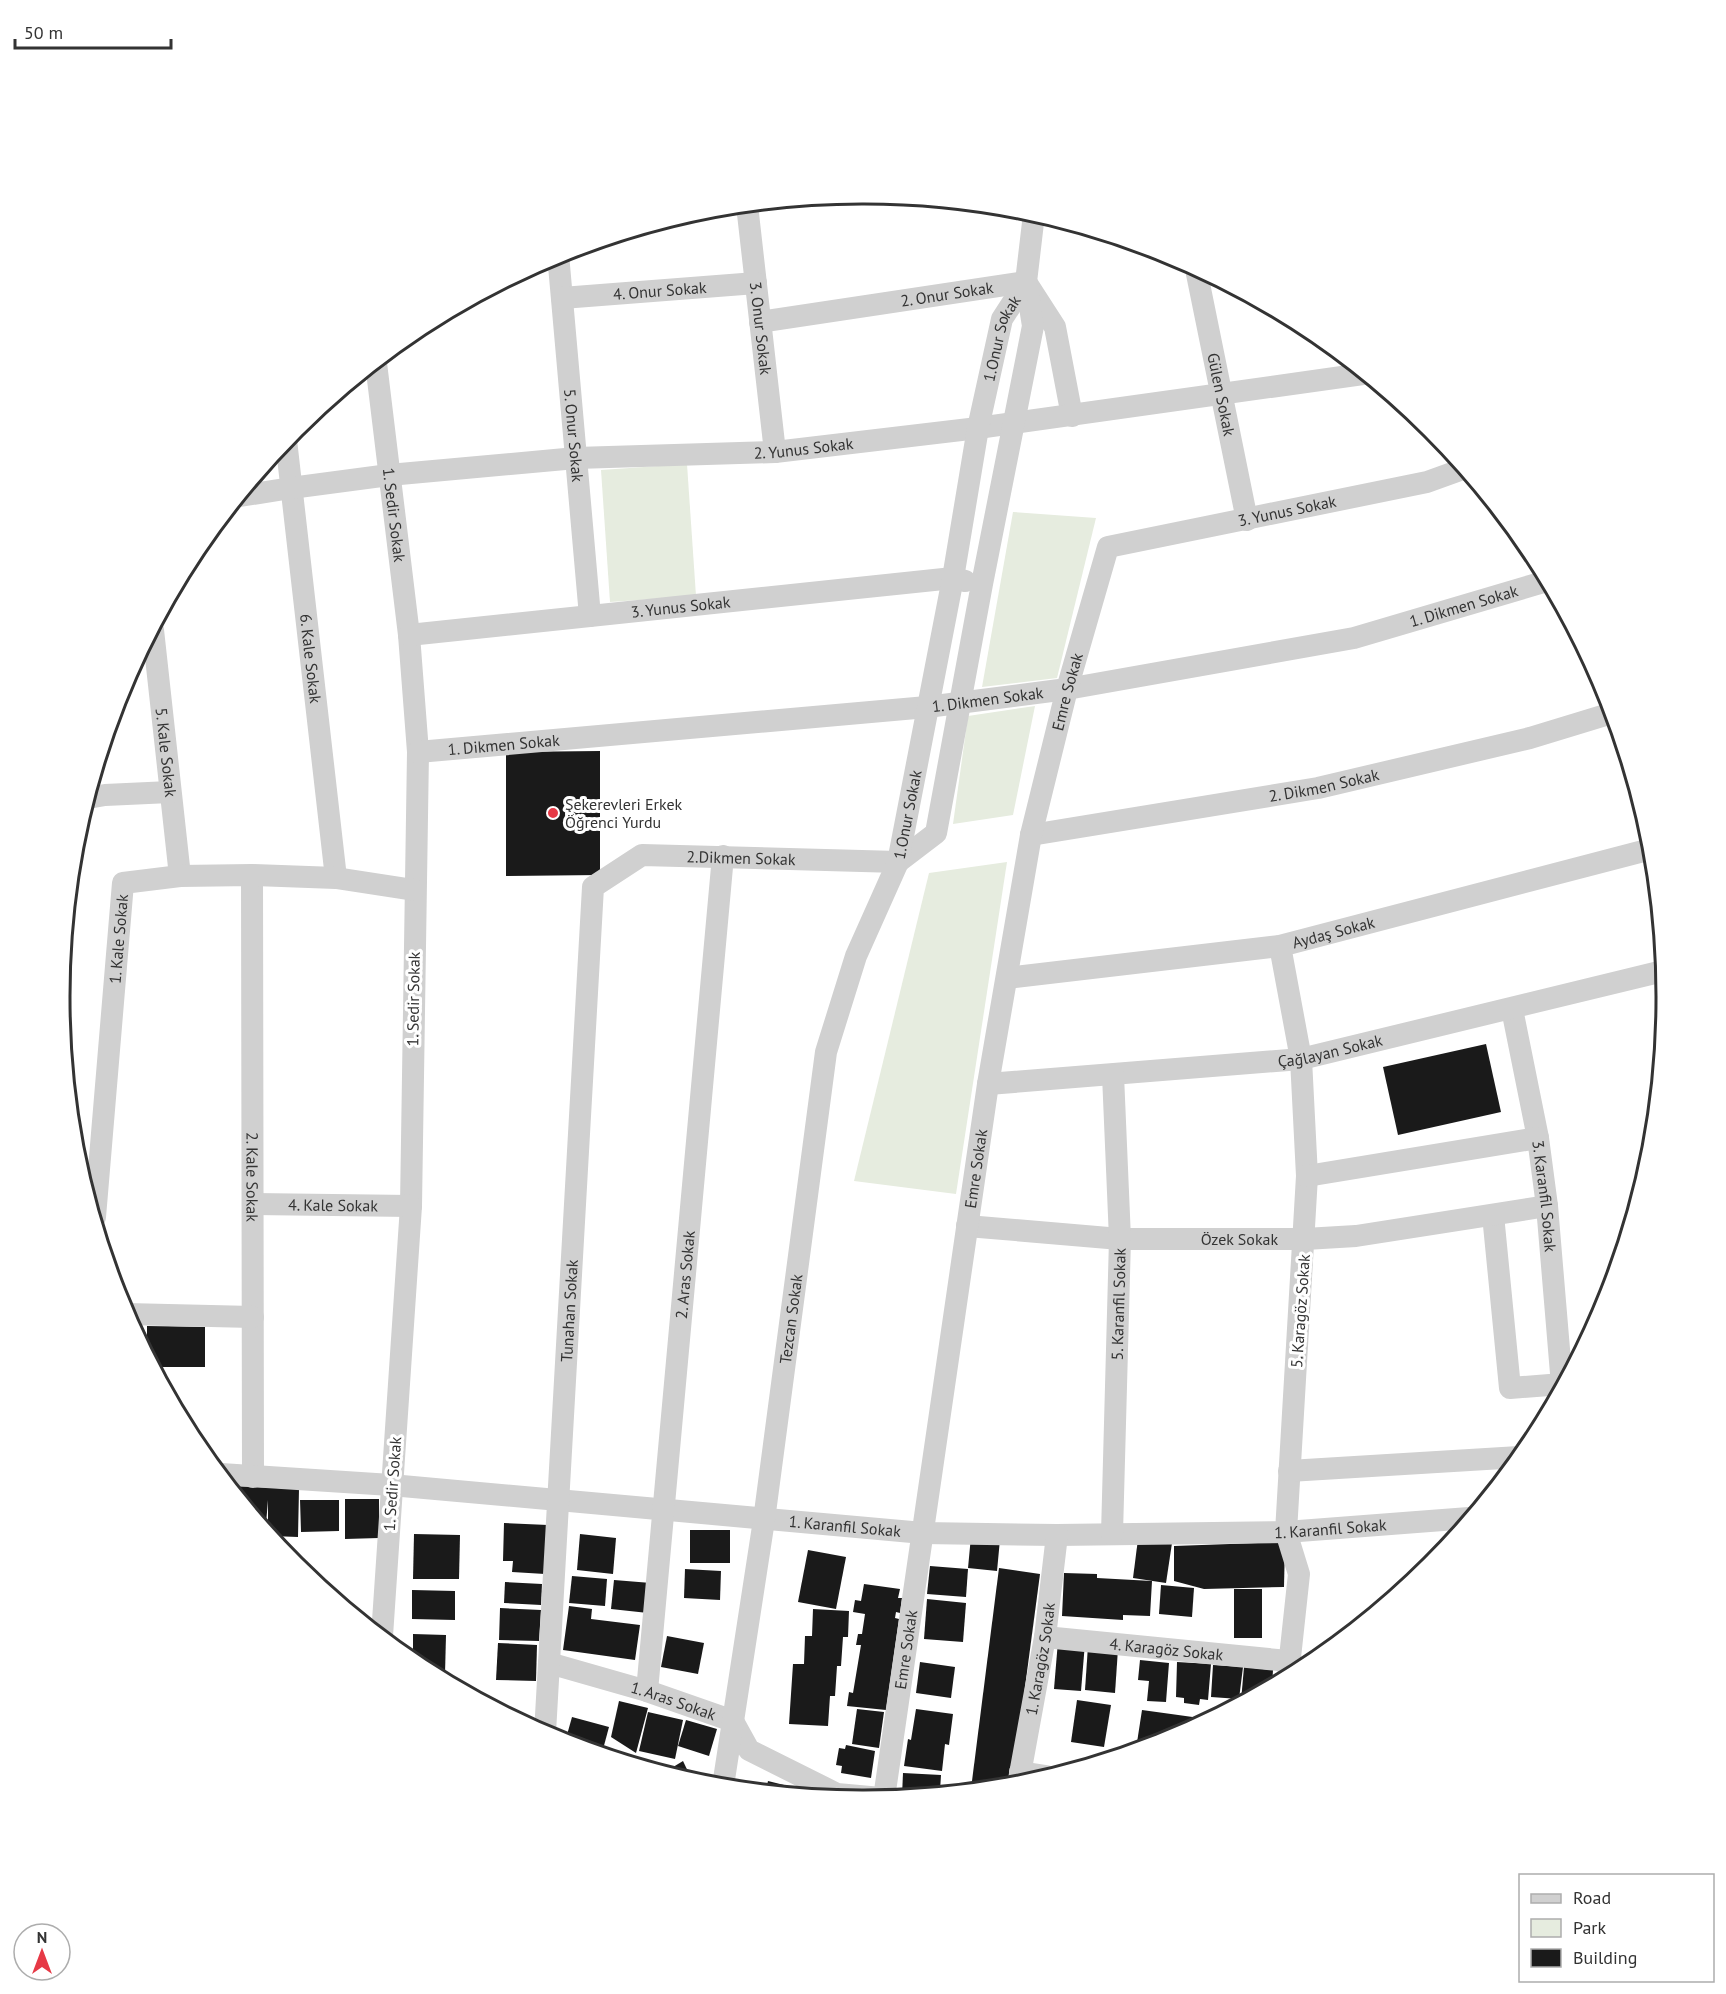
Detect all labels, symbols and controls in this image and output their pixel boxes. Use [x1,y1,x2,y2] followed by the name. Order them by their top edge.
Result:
[15,12,171,50] scale bar
[24,21,63,44] text: 50 m
[612,277,707,304] street label: 4. Onur Sokak
[899,277,995,311] street label: 2. Onur Sokak
[746,281,776,376] street label: 3. Onur Sokak
[978,291,1025,384] street label: 1.Onur Sokak
[1203,351,1240,438] street label: Gülen Sokak
[560,388,588,483] street label: 5. Onur Sokak
[753,433,855,463] street label: 2. Yunus Sokak
[379,467,410,563] street label: 1. Sedir Sokak
[1236,491,1338,530] street label: 3. Yunus Sokak
[1407,580,1521,631] street label: 1. Dikmen Sokak
[630,591,732,622] street label: 3. Yunus Sokak
[296,613,326,705] street label: 6. Kale Sokak
[1047,650,1087,733] street label: Emre Sokak
[931,682,1045,716] street label: 1. Dikmen Sokak
[152,706,181,798] street label: 5. Kale Sokak
[447,729,561,759] street label: 1. Dikmen Sokak
[1267,764,1381,806] street label: 2. Dikmen Sokak
[889,768,926,861] street label: 1.Onur Sokak
[565,794,683,832] place label: Şekerevleri Erkek Öğrenci Yurdu
[546,806,560,820] marker: Şekerevleri Erkek Öğrenci Yurdu
[686,846,796,869] street label: 2.Dikmen Sokak
[105,893,132,985] street label: 1. Kale Sokak
[1290,912,1377,952] street label: Aydaş Sokak
[402,951,424,1047] street label: 1. Sedir Sokak
[1277,1029,1385,1071] street label: Çağlayan Sokak
[960,1127,991,1210] street label: Emre Sokak
[242,1132,263,1222] street label: 2. Kale Sokak
[1528,1139,1561,1253] street label: 3. Karanfil Sokak
[288,1194,378,1216] street label: 4. Kale Sokak
[671,1229,699,1320] street label: 2. Aras Sokak
[1201,1229,1279,1249] street label: Özek Sokak
[1107,1247,1130,1361] street label: 5. Karanfil Sokak
[1286,1253,1314,1369] street label: 5. Karagöz Sokak
[556,1259,582,1362] street label: Tunahan Sokak
[775,1273,807,1365] street label: Tezcan Sokak
[379,1436,405,1532] street label: 1. Sedir Sokak
[788,1511,902,1541] street label: 1. Karanfil Sokak
[1274,1514,1388,1542] street label: 1. Karanfil Sokak
[1021,1601,1059,1717] street label: 1. Karagöz Sokak
[890,1608,921,1690] street label: Emre Sokak
[1109,1633,1224,1665] street label: 4. Karagöz Sokak
[629,1677,719,1724] street label: 1. Aras Sokak
[1519,1874,1714,1982] legend
[1573,1886,1611,1909] text: Road
[1573,1916,1606,1939] text: Park
[12,1922,72,1982] north arrow
[37,1927,47,1947] text: N
[1573,1946,1637,1969] text: Building

